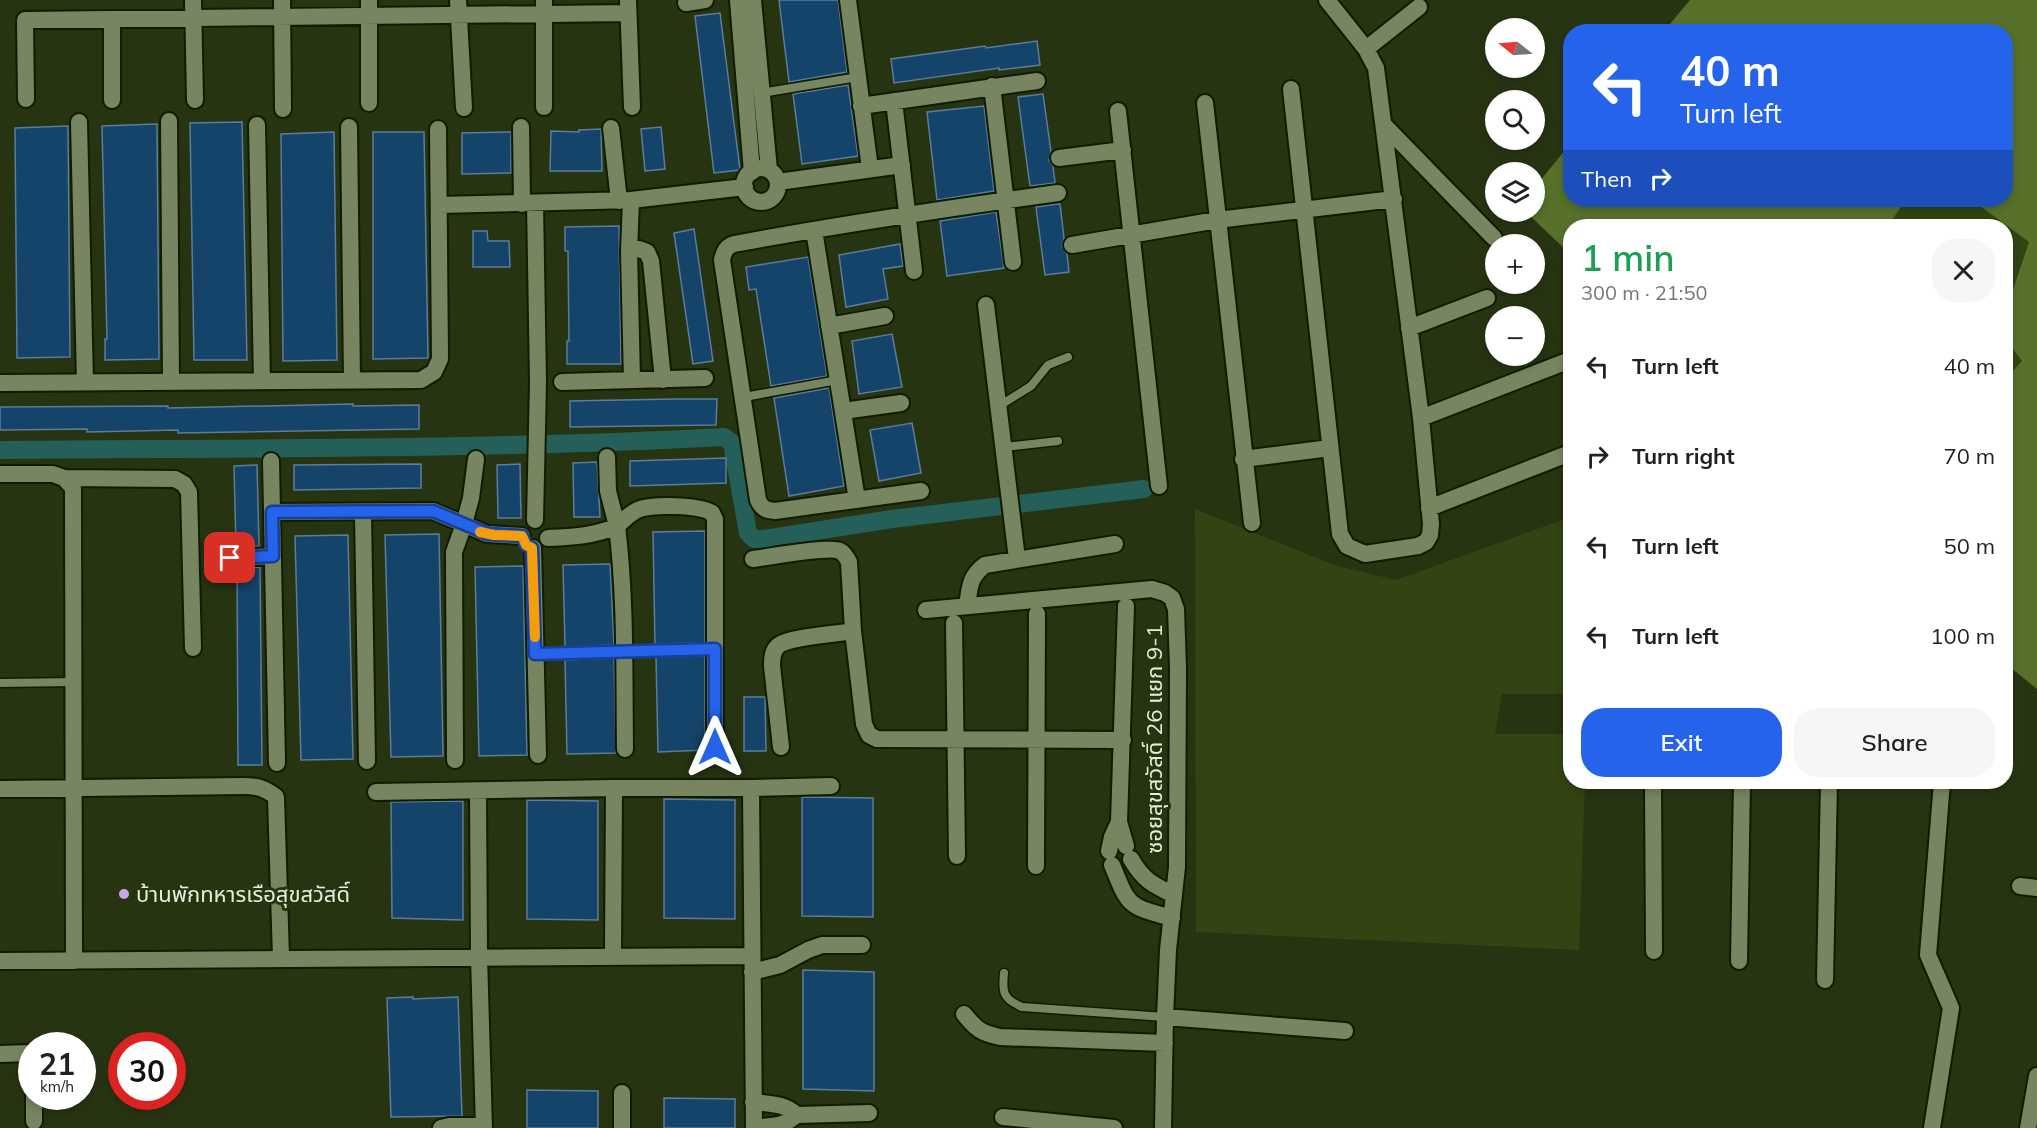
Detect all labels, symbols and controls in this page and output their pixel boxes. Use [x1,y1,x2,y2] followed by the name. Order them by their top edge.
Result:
[1485,18,1545,78] north arrow
[1485,18,1545,366] map controls
[1680,44,1780,97] text: 40 m
[1581,48,1659,126] icon: left
[1485,90,1545,150] button: search
[1680,96,1782,130] text: Turn left
[1485,162,1545,222] button: layers
[1644,162,1677,195] icon: right
[1581,165,1632,193] text: Then
[1485,234,1545,294] button: +
[1581,235,1675,280] text: 1 min
[1932,239,1995,302] button: close
[1581,280,1707,305] text: 300 m · 21:50
[1485,306,1545,366] button: −
[1581,350,1614,383] icon: left
[1632,352,1719,380] text: Turn left
[1944,352,1995,380] text: 40 m
[1581,440,1614,473] icon: right
[1632,442,1735,470] text: Turn right
[1944,442,1995,470] text: 70 m
[1581,530,1614,563] icon: left
[204,532,255,583] pin
[1632,532,1719,560] text: Turn left
[1944,532,1995,560] text: 50 m
[213,541,246,574] icon: arrive
[1581,620,1614,653] icon: left
[1632,622,1719,650] text: Turn left
[1930,622,1995,650] text: 100 m
[1140,624,1168,854] street label: ซอยสุขสวัสดิ์ 26 แยก 9-1
[1581,708,1782,777] button: Exit
[1794,708,1995,777] button: Share
[683,715,747,779] position arrow
[136,880,350,908] place label: บ้านพักทหารเรือสุขสวัสดิ์
[117,887,131,901] marker: บ้านพักทหารเรือสุขสวัสดิ์
[108,1032,186,1110] speed limit sign: 30
[39,1045,75,1083] text: 21
[40,1077,74,1096] text: km/h

